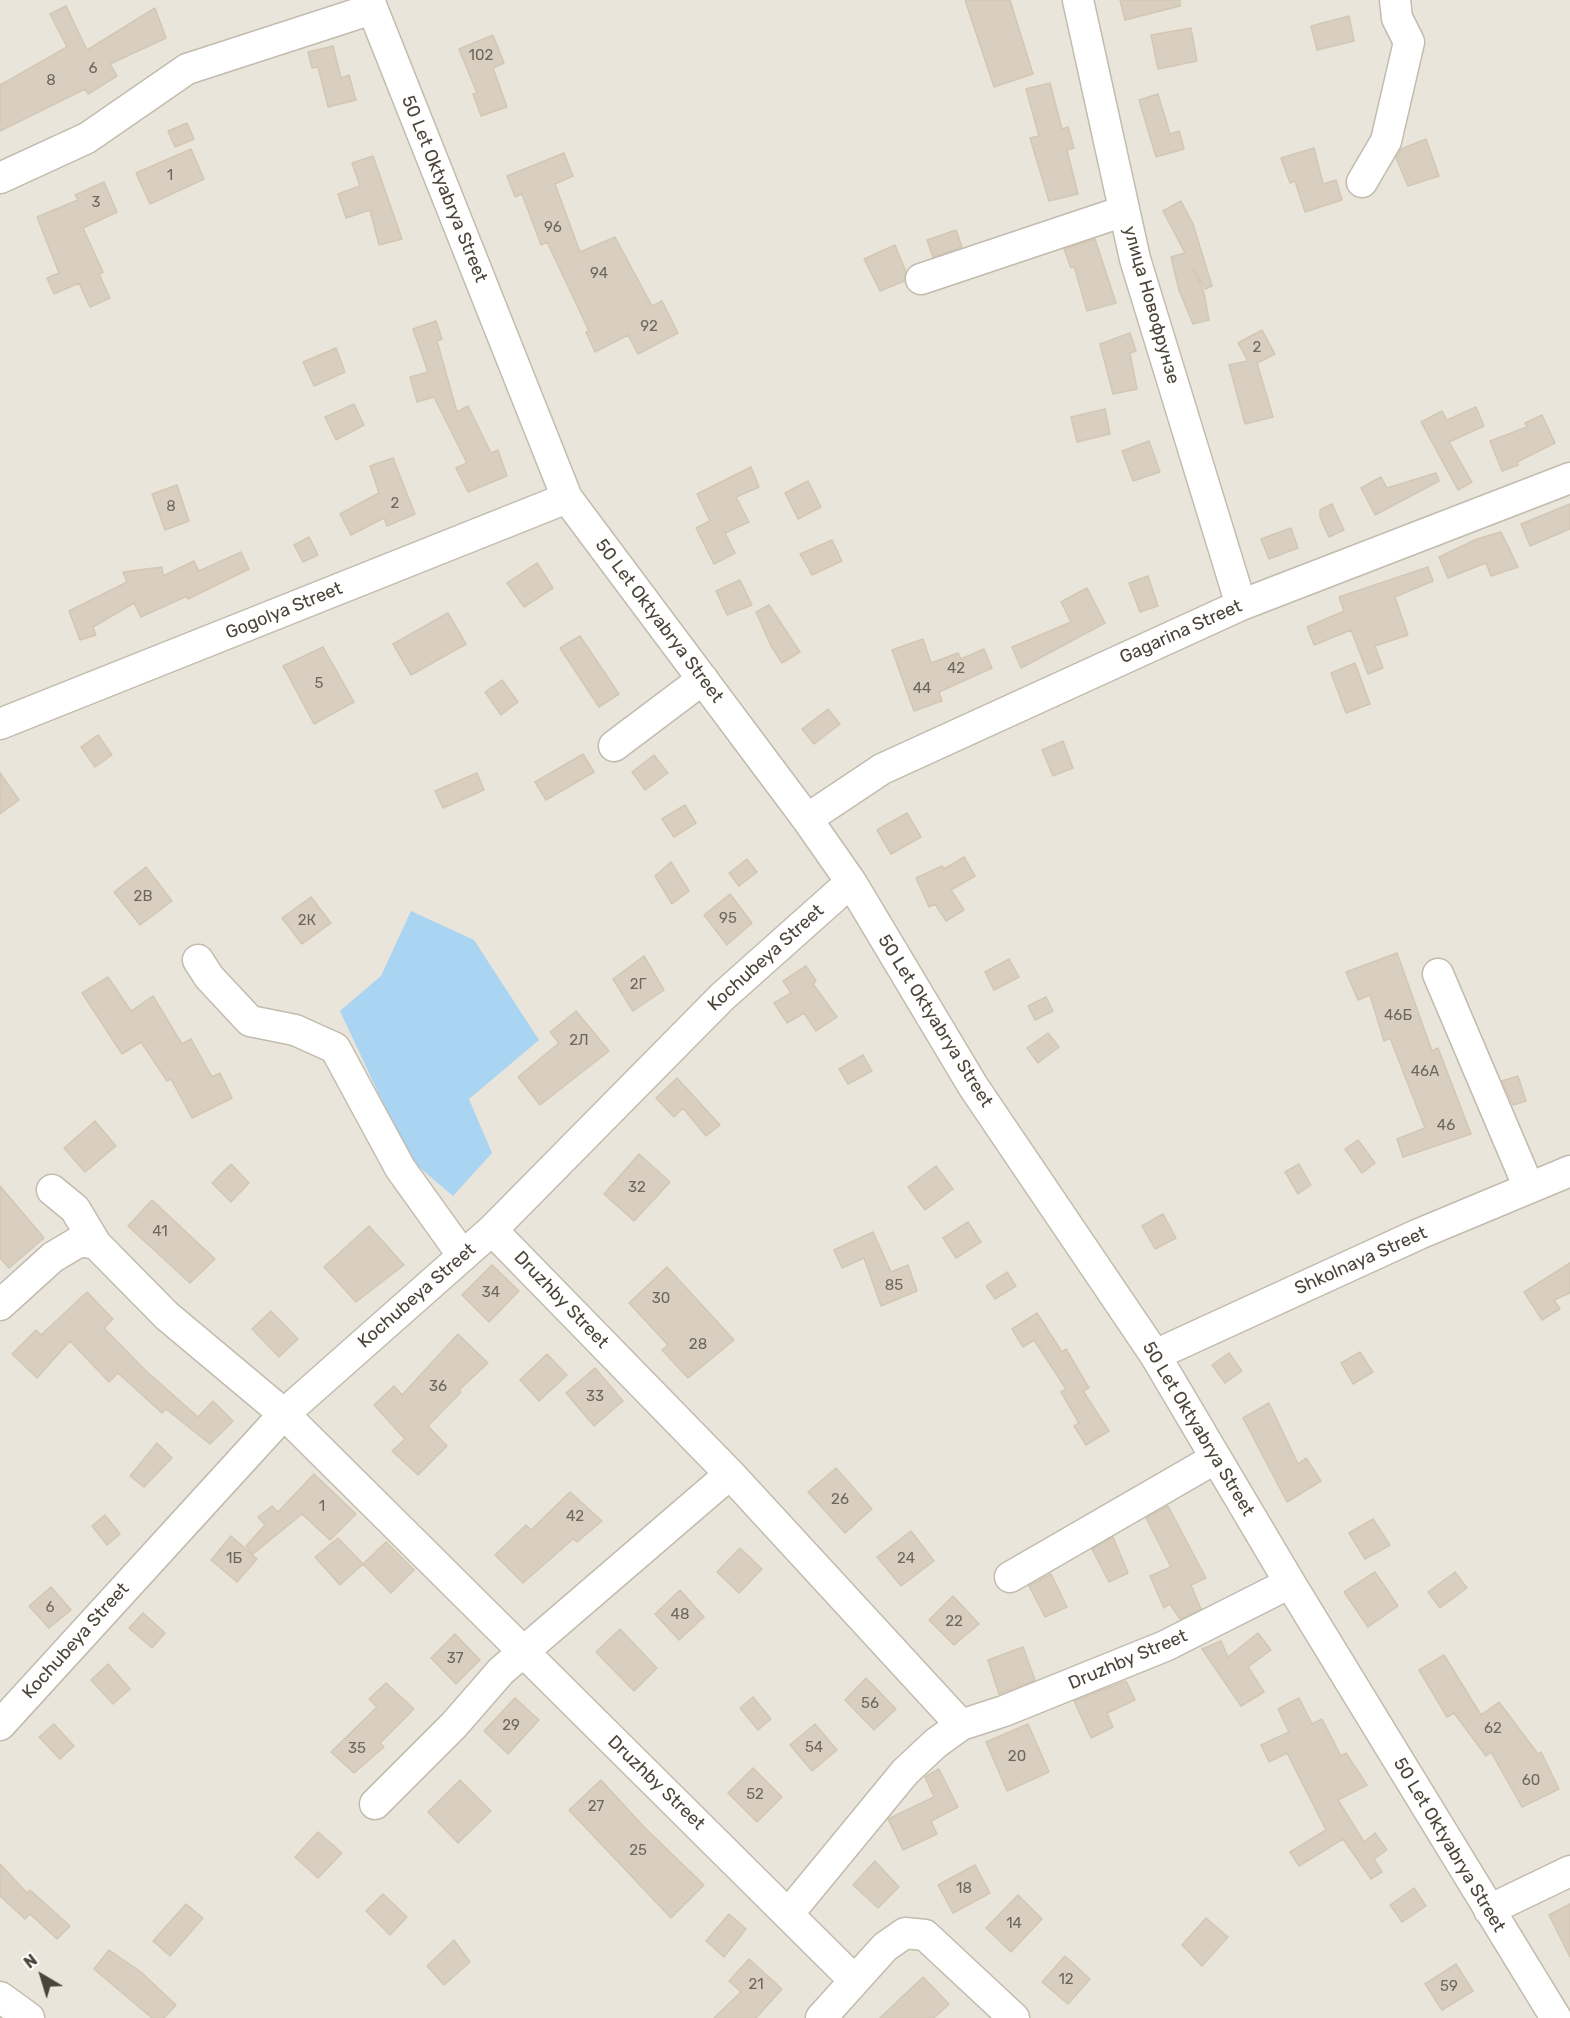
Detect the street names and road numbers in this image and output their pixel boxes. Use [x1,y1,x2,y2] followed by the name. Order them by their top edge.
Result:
[397,92,491,286] street label: 50 Let Oktyabrya Street
[1118,224,1184,386] street label: улица Новофрунзе
[590,535,728,707] street label: 50 Let Oktyabrya Street
[222,578,346,644] street label: Gogolya Street
[1117,595,1245,669] street label: Gagarina Street
[703,900,829,1016] street label: Kochubeya Street
[873,931,997,1111] street label: 50 Let Oktyabrya Street
[1292,1222,1430,1300] street label: Shkolnaya Street
[354,1239,480,1353] street label: Kochubeya Street
[509,1247,613,1353] street label: Druzhby Street
[1137,1338,1259,1520] street label: 50 Let Oktyabrya Street
[18,1578,134,1704] street label: Kochubeya Street
[1065,1625,1191,1695] street label: Druzhby Street
[603,1731,709,1835] street label: Druzhby Street
[1388,1754,1510,1936] street label: 50 Let Oktyabrya Street

